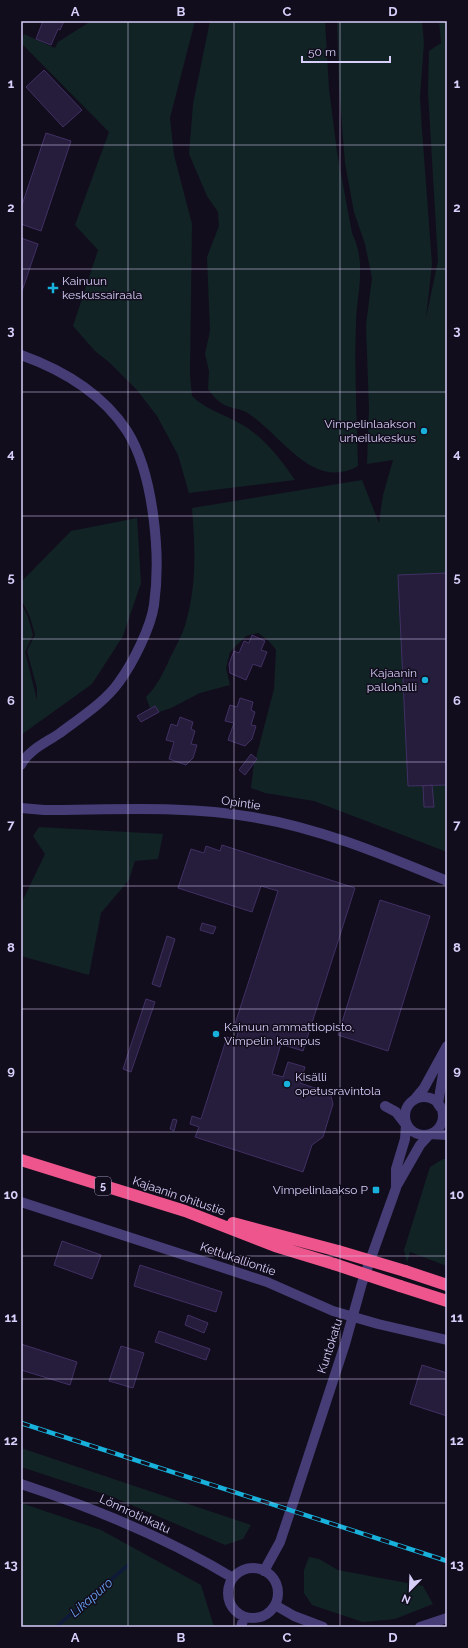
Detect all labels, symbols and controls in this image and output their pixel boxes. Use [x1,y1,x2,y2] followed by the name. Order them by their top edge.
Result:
[71,4,80,19] text: A
[177,4,186,19] text: B
[283,4,292,19] text: C
[388,4,398,19] text: D
[302,38,390,64] scale bar
[308,45,336,59] text: 50 m
[8,76,15,91] text: 1
[454,76,461,91] text: 1
[7,200,15,215] text: 2
[453,200,461,215] text: 2
[62,274,142,302] place label: Kainuun keskussairaala
[47,282,59,294] marker: Kainuun keskussairaala
[7,323,15,338] text: 3
[453,323,461,338] text: 3
[324,417,416,445] place label: Vimpelinlaakson urheilukeskus
[419,426,429,436] marker: Vimpelinlaakson urheilukeskus
[7,446,15,461] text: 4
[453,446,461,461] text: 4
[7,570,15,585] text: 5
[453,570,461,585] text: 5
[367,666,417,694] place label: Kajaanin pallohalli
[420,675,430,685] marker: Kajaanin pallohalli
[7,693,15,708] text: 6
[453,693,461,708] text: 6
[220,793,262,813] street label: Opintie
[7,817,15,832] text: 7
[453,817,461,832] text: 7
[7,940,15,955] text: 8
[453,940,461,955] text: 8
[224,1020,354,1048] place label: Kainuun ammattiopisto, Vimpelin kampus
[211,1029,221,1039] marker: Kainuun ammattiopisto, Vimpelin kampus
[7,1063,15,1078] text: 9
[453,1063,461,1078] text: 9
[295,1070,381,1098] place label: Kisälli opetusravintola
[282,1079,292,1089] marker: Kisälli opetusravintola
[131,1174,227,1218] street label: Kajaanin ohitustie
[95,1177,111,1195] road number: 5
[273,1183,369,1197] place label: Vimpelinlaakso P
[371,1185,381,1195] marker: Vimpelinlaakso P
[4,1187,18,1202] text: 10
[450,1187,464,1202] text: 10
[198,1239,278,1279] street label: Kettukalliontie
[5,1310,18,1325] text: 11
[451,1310,464,1325] text: 11
[315,1317,345,1375] street label: Kuntokatu
[4,1433,18,1448] text: 12
[450,1433,464,1448] text: 12
[97,1491,173,1537] street label: Lönnrotinkatu
[4,1557,18,1572] text: 13
[450,1557,464,1572] text: 13
[390,1570,430,1610] north arrow
[67,1575,116,1620] water label: Likapuro
[400,1591,413,1606] text: N
[71,1630,80,1645] text: A
[177,1630,186,1645] text: B
[283,1630,292,1645] text: C
[388,1630,398,1645] text: D

